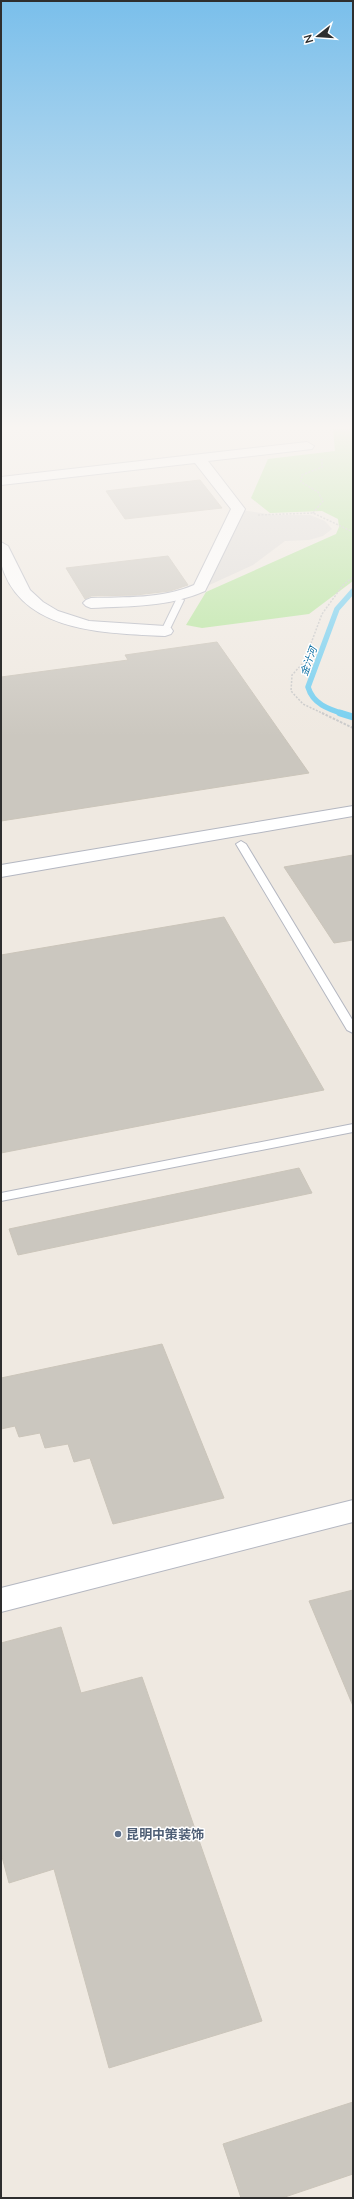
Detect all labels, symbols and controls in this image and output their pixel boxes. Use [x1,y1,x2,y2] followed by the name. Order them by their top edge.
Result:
[298,16,338,56] north arrow
[301,33,315,45] text: N
[297,643,319,677] water label: 金汁河
[126,1826,204,1842] place label: 昆明中策装饰
[113,1829,123,1839] marker: 昆明中策装饰

